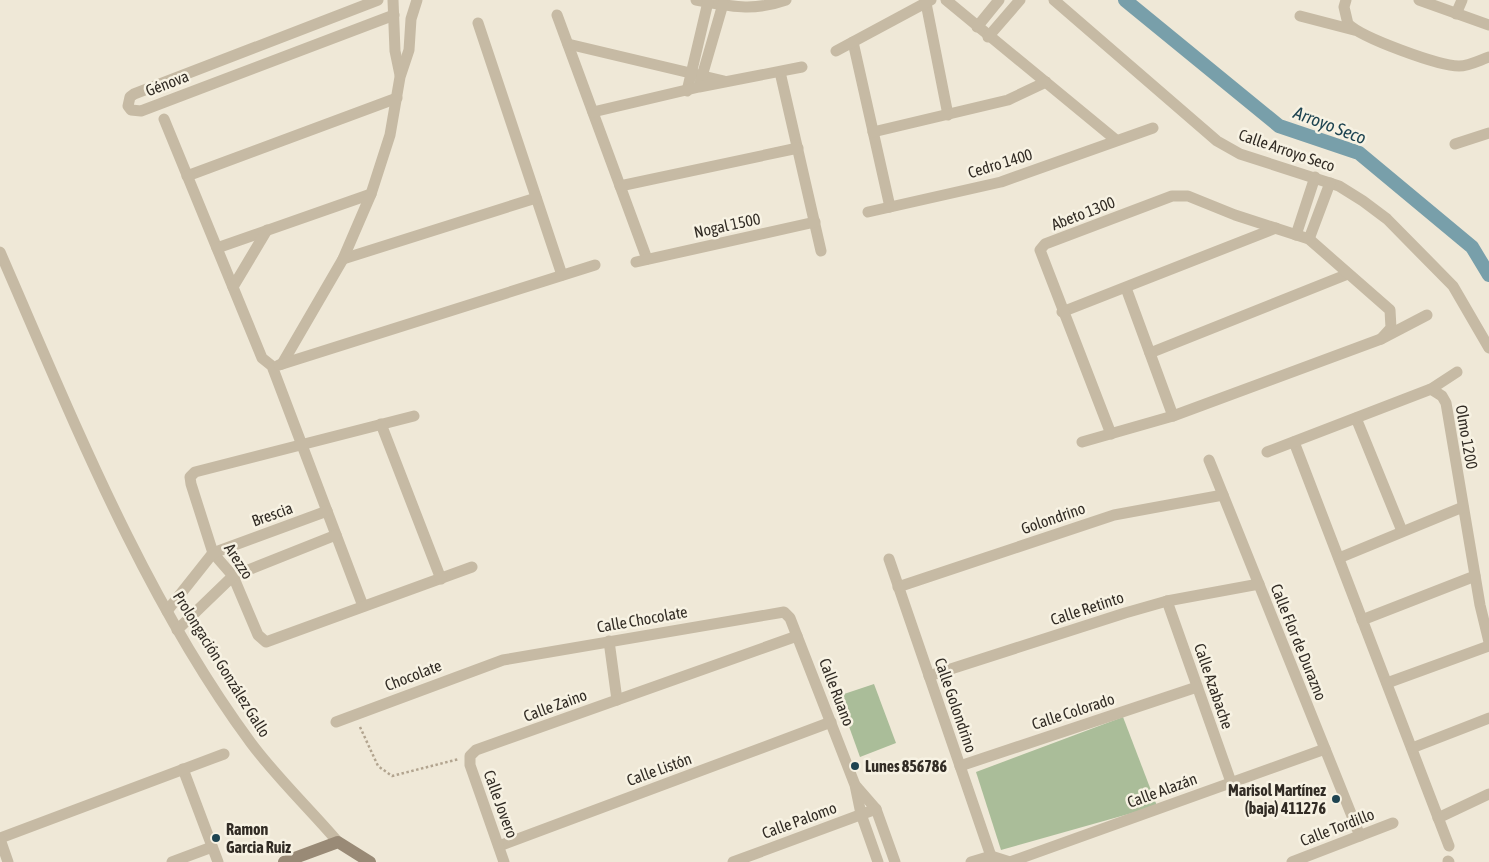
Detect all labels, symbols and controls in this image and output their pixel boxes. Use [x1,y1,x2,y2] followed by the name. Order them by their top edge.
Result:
[143,67,191,99] street label: Génova
[1290,101,1369,148] water label: Arroyo Seco
[1236,125,1337,176] street label: Calle Arroyo Seco
[966,145,1034,181] street label: Cedro 1400
[1049,193,1117,233] street label: Abeto 1300
[692,209,762,242] street label: Nogal 1500
[1453,403,1481,471] street label: Olmo 1200
[249,498,295,530] street label: Brescia
[1019,499,1087,537] street label: Golondrino
[221,540,257,582] street label: Arezzo
[1267,581,1331,703] street label: Calle Flor de Durazno
[169,588,274,741] street label: Prolongación González Gallo
[1048,588,1126,628] street label: Calle Retinto
[595,602,689,636] street label: Calle Chocolate
[1191,641,1237,731] street label: Calle Azabache
[931,655,981,755] street label: Calle Golondrino
[382,656,444,694] street label: Chocolate
[816,656,858,728] street label: Calle Ruano
[521,685,589,725] street label: Calle Zaino
[1029,689,1117,733] street label: Calle Colorado
[624,749,694,789] street label: Calle Listón
[865,757,947,775] place label: Lunes 856786
[849,760,861,772] marker: Lunes 856786
[480,768,522,840] street label: Calle Jovero
[1125,769,1199,811] street label: Calle Alazán
[1228,781,1326,817] place label: Marisol Martínez (baja) 411276
[1330,793,1342,805] marker: Marisol Martínez (baja) 411276
[759,798,839,842] street label: Calle Palomo
[1297,805,1377,849] street label: Calle Tordillo
[226,820,291,856] place label: Ramon Garcia Ruiz
[210,832,222,844] marker: Ramon Garcia Ruiz

